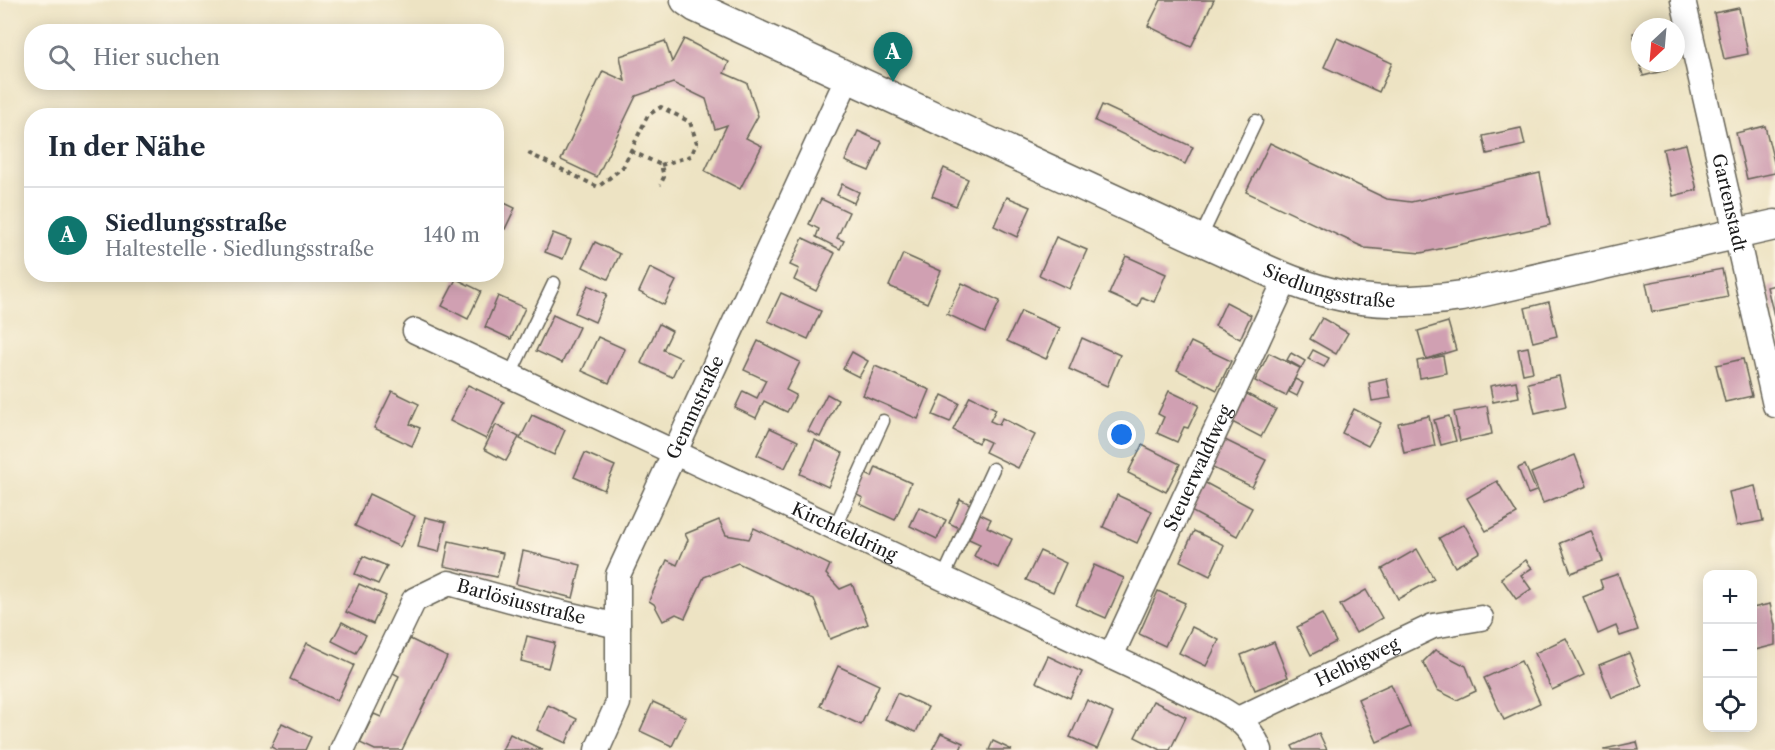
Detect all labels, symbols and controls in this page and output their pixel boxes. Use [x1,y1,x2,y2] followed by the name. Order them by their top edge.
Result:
[1631,18,1685,72] north arrow
[24,24,504,90] search box
[874,32,912,82] pin: A
[45,41,78,74] icon: search
[93,44,220,71] text: Hier suchen
[48,131,205,163] text: In der Nähe
[1707,152,1751,255] street label: Gartenstadt
[105,210,287,237] text: Siedlungsstraße
[60,223,75,247] text: A
[423,223,480,247] text: 140 m
[105,237,374,261] text: Haltestelle · Siedlungsstraße
[1260,259,1396,312] street label: Siedlungsstraße
[662,352,729,463] street label: Gemmstraße
[1159,401,1237,535] street label: Steuerwaldtweg
[1107,420,1136,449] your location
[788,498,901,566] street label: Kirchfeldring
[1703,570,1757,732] map controls
[1703,570,1757,624] button: +
[454,575,588,629] street label: Barlösiusstraße
[1703,624,1757,678] button: −
[1312,633,1403,692] street label: Helbigweg
[1703,678,1757,732] button: locate

